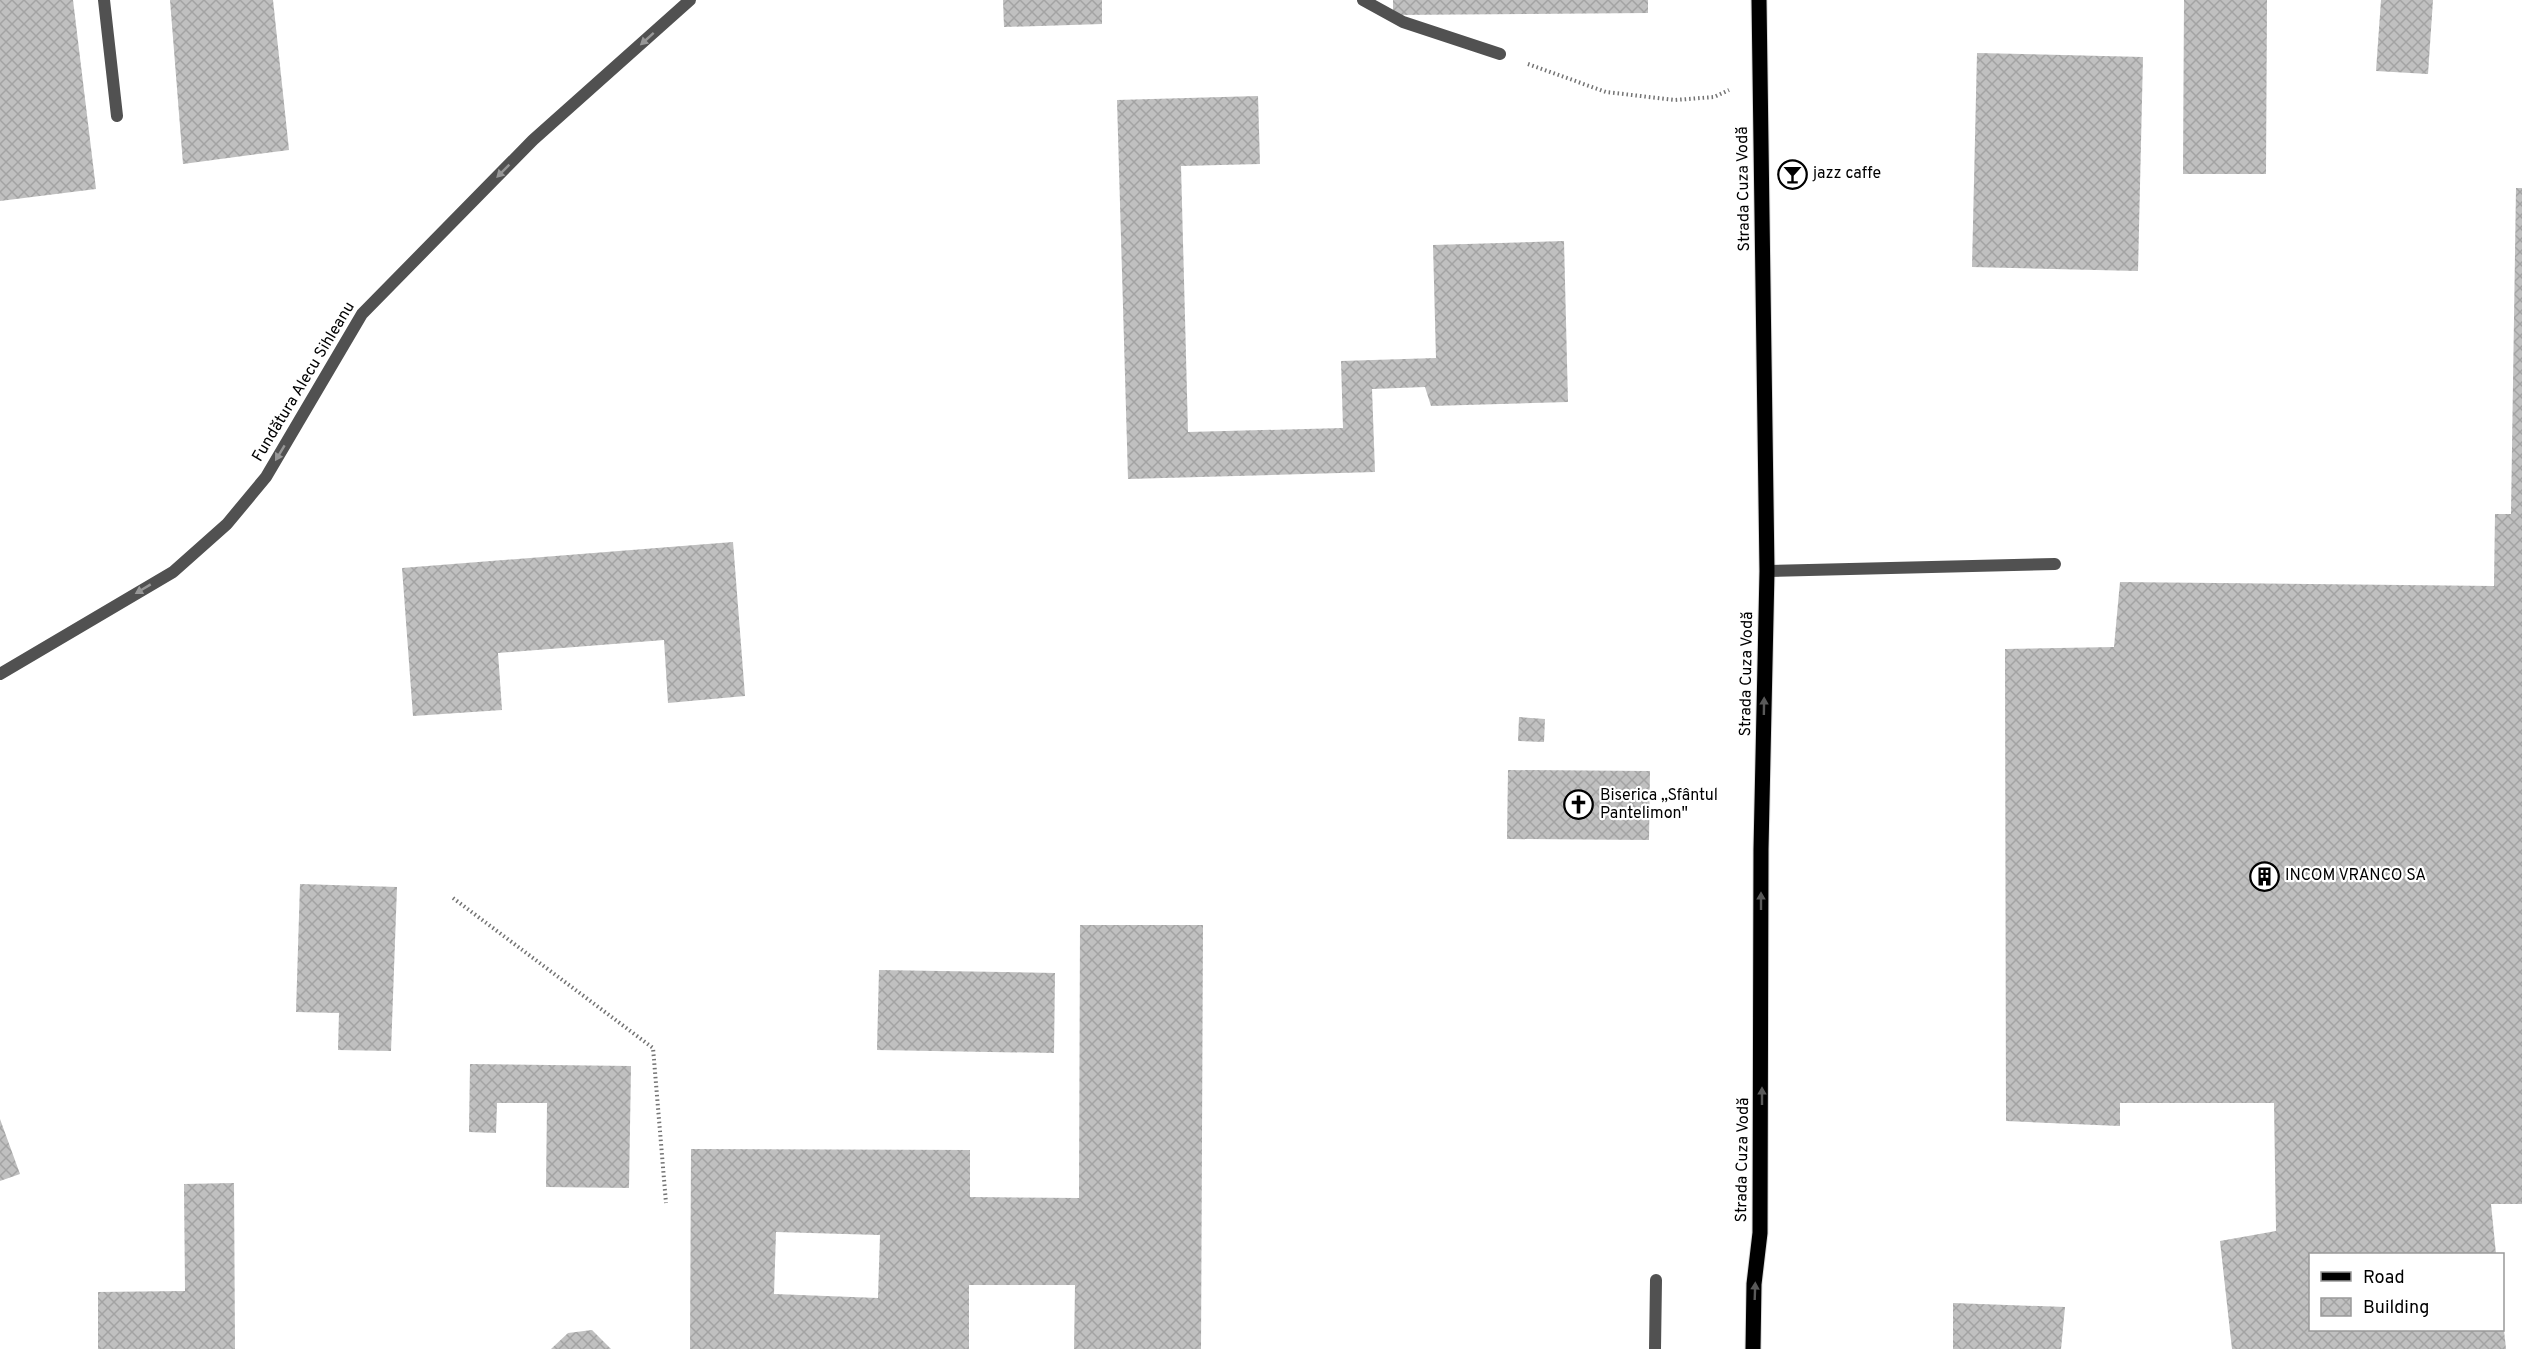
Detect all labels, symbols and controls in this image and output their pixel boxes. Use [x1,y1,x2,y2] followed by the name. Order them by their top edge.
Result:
[640,32,655,45] one-way arrow
[1733,126,1755,252] street label: Strada Cuza Vodă
[1776,158,1808,190] bar icon: jazz caffe
[497,163,511,177] one-way arrow
[1812,164,1881,184] place label: jazz caffe
[248,298,360,466] street label: Fundătura Alecu Sihleanu
[275,445,285,462] one-way arrow
[135,584,151,595] one-way arrow
[1736,611,1758,737] street label: Strada Cuza Vodă
[1759,696,1769,715] one-way arrow
[1600,786,1718,824] place label: Biserica „Sfântul Pantelimon"
[1563,789,1595,821] church icon: Biserica „Sfântul Pantelimon"
[2248,860,2280,892] building icon: INCOM VRANCO SA
[2285,866,2426,886] place label: INCOM VRANCO SA
[1756,891,1766,910] one-way arrow
[1757,1086,1767,1105] one-way arrow
[1732,1097,1754,1223] street label: Strada Cuza Vodă
[2309,1253,2504,1331] legend
[2363,1267,2405,1290] text: Road
[1750,1281,1759,1300] one-way arrow
[2363,1297,2429,1320] text: Building

